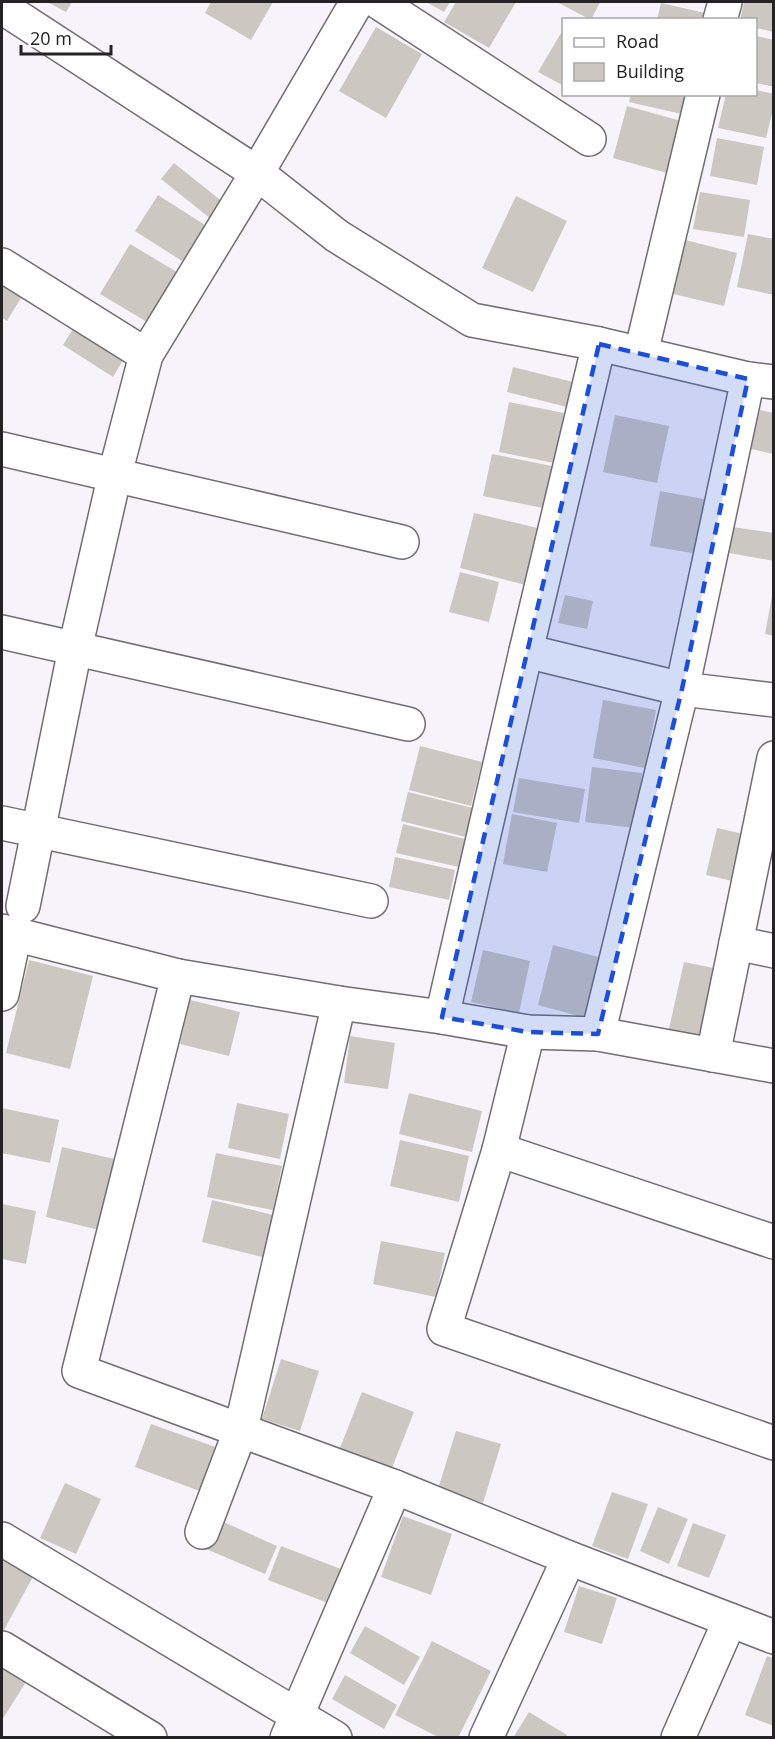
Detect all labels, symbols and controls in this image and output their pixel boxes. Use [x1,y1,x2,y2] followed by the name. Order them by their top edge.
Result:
[21,18,111,56] scale bar
[562,18,757,96] legend
[30,26,72,50] text: 20 m
[616,29,659,53] text: Road
[616,59,684,83] text: Building

